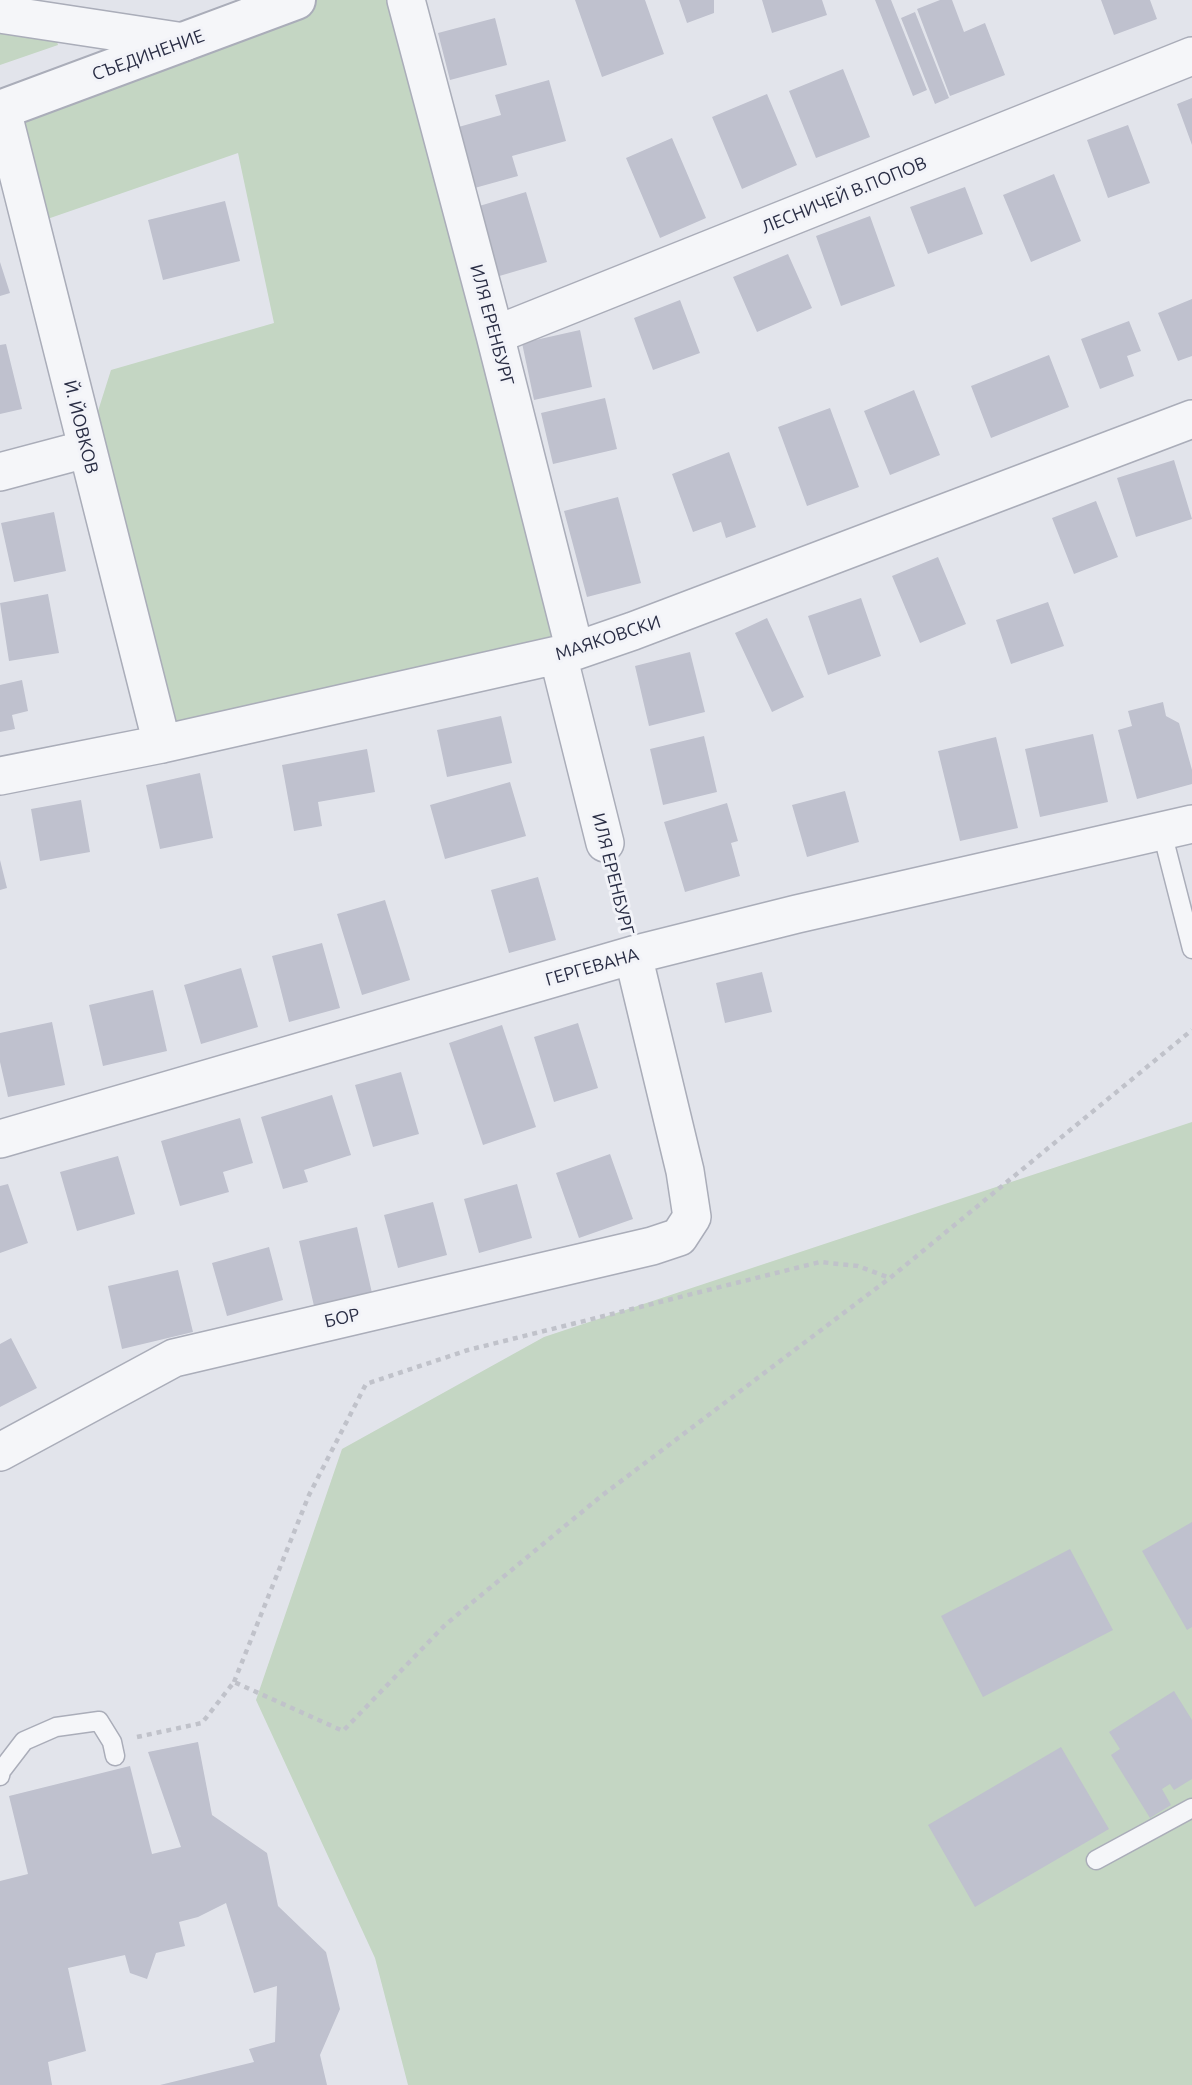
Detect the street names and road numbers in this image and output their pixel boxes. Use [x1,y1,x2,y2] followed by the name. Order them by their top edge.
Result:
[89,25,207,85] street label: СЪЕДИНЕНИЕ
[758,152,930,238] street label: ЛЕСНИЧЕЙ В.ПОПОВ
[465,262,519,388] street label: ИЛЯ ЕРЕНБУРГ
[59,378,103,476] street label: Й. ЙОВКОВ
[553,611,663,665] street label: МАЯКОВСКИ
[587,811,639,937] street label: ИЛЯ ЕРЕНБУРГ
[543,943,641,991] street label: ГЕРГЕВАНА
[322,1303,362,1333] street label: БОР

